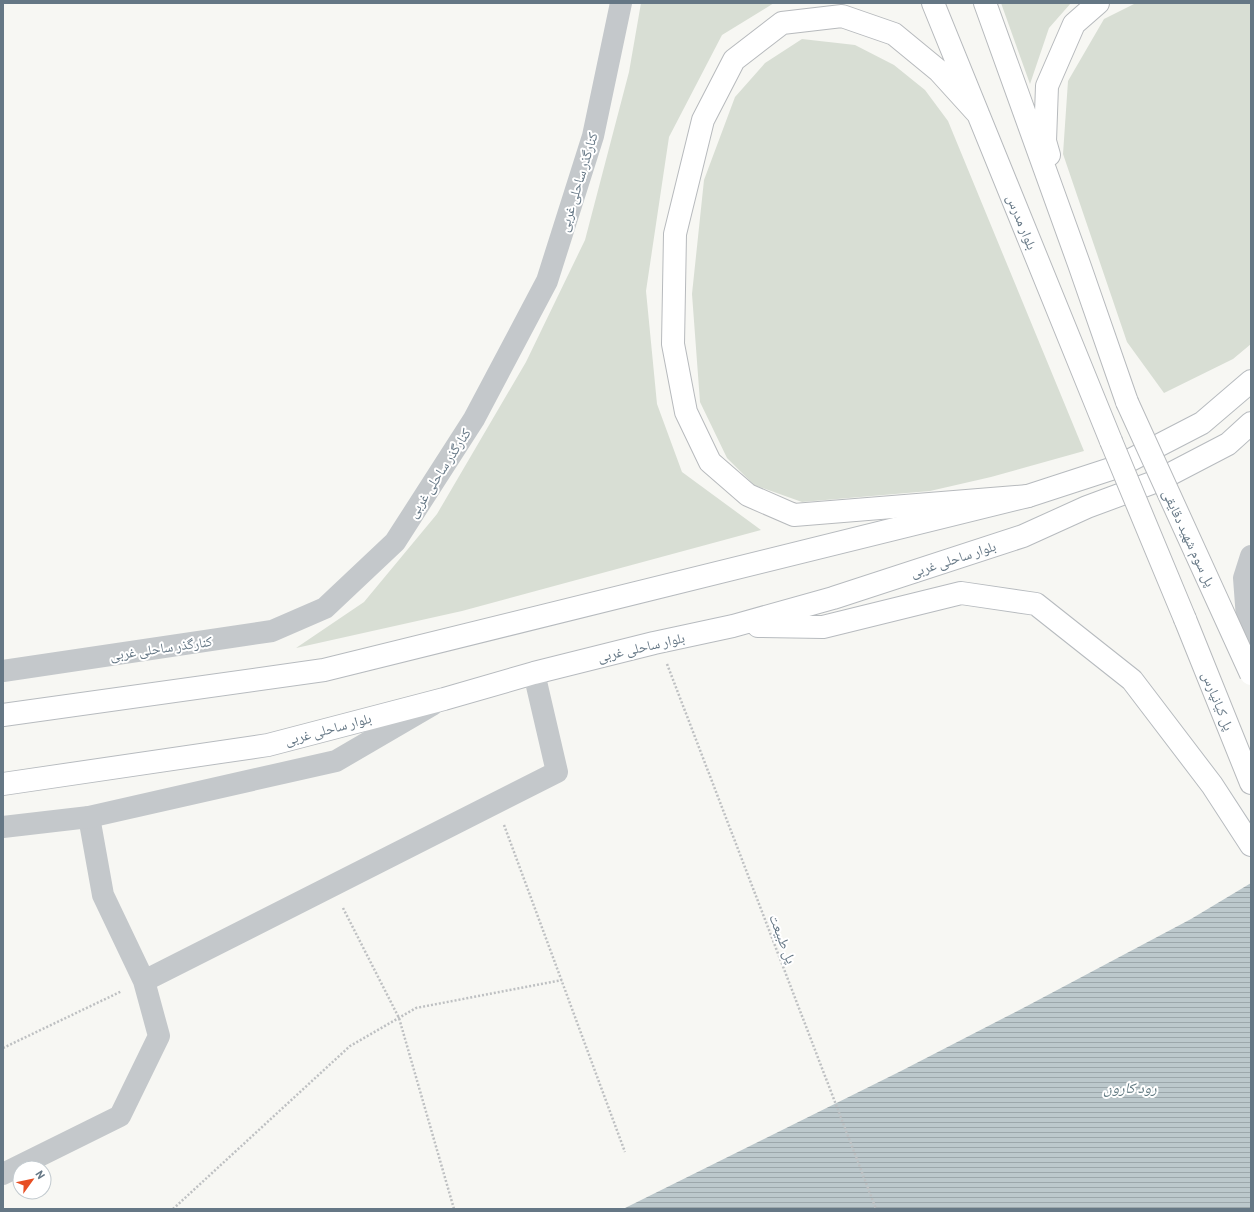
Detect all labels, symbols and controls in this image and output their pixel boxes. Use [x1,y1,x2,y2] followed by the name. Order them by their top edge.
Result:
[554,130,602,234] street label: کنارگذر ساحلی غربی
[1003,192,1041,252] street label: بلوار مدرس
[403,425,475,521] street label: کنارگذر ساحلی غربی
[1158,486,1220,590] street label: پل سوم شهید دقایقی
[908,537,998,581] street label: بلوار ساحلی غربی
[596,628,687,666] street label: بلوار ساحلی غربی
[109,632,214,664] street label: کنارگذر ساحلی غربی
[1198,669,1238,733] street label: پل کیانپارس
[283,709,373,749] street label: بلوار ساحلی غربی
[765,912,801,966] street label: پل طبیعت
[1103,1078,1157,1097] water label: رود کارون
[12,1160,52,1200] north arrow
[33,1168,48,1181] text: N

